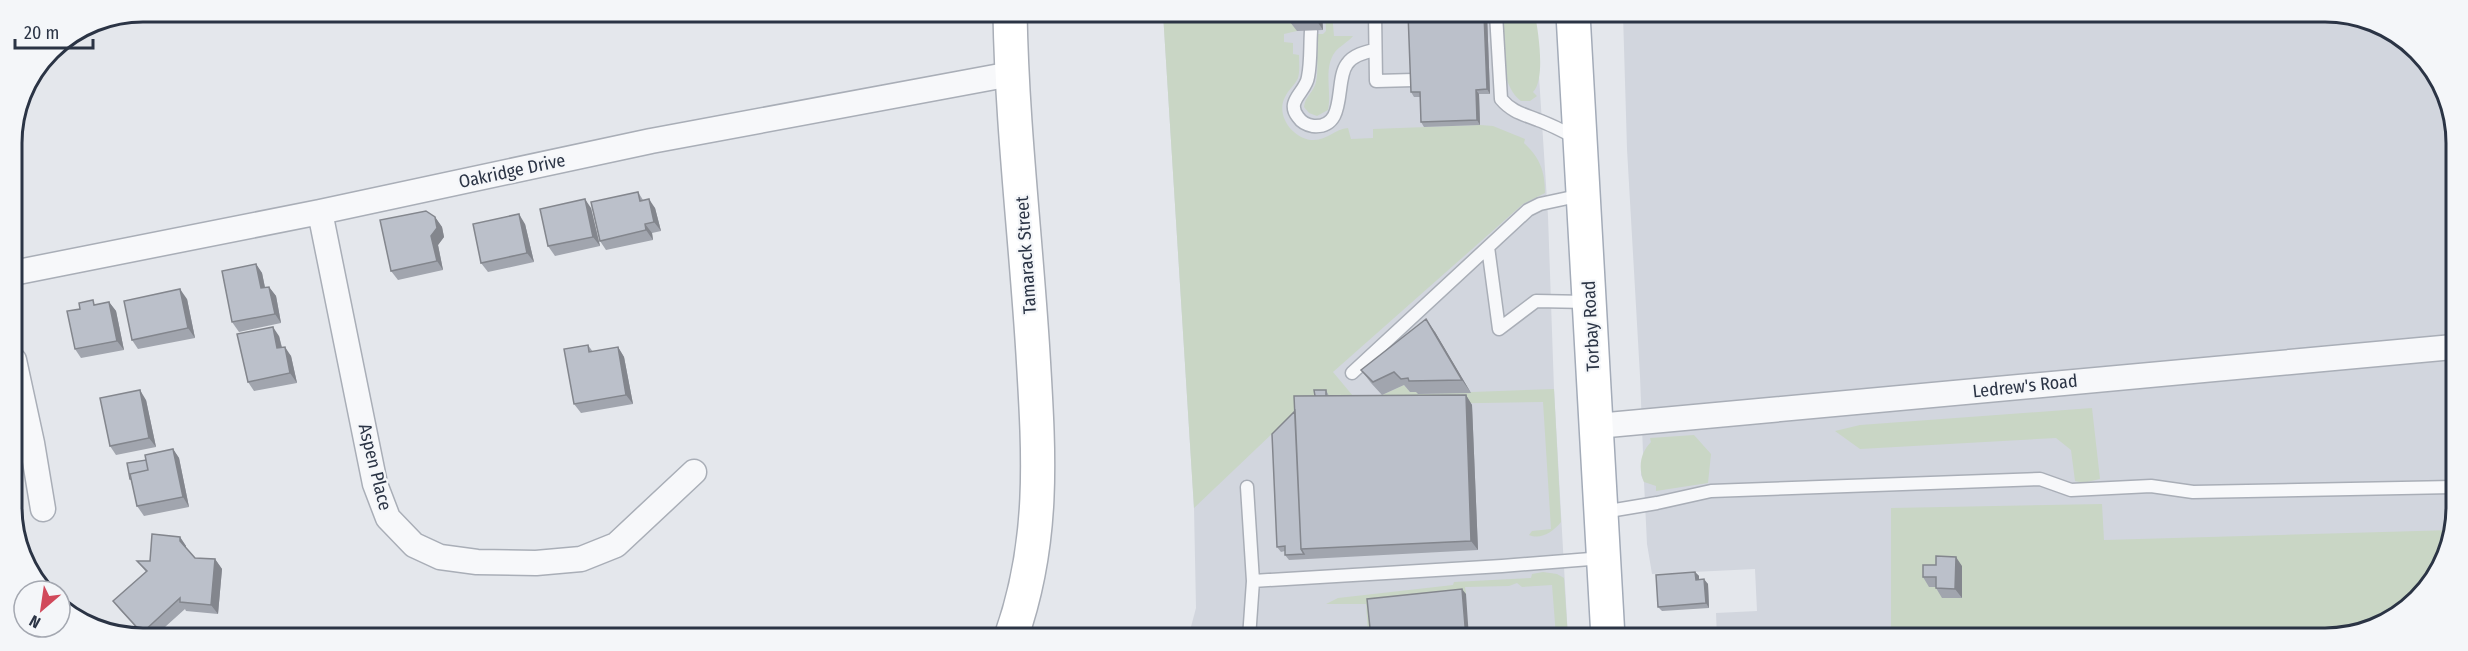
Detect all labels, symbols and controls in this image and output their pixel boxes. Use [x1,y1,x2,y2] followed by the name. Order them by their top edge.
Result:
[15,12,93,50] scale bar
[24,22,59,44] text: 20 m
[457,149,567,193] street label: Oakridge Drive
[1011,195,1041,315] street label: Tamarack Street
[1578,280,1604,372] street label: Torbay Road
[1972,370,2078,402] street label: Ledrew's Road
[354,421,396,513] street label: Aspen Place
[12,579,72,639] north arrow
[26,611,44,632] text: N

